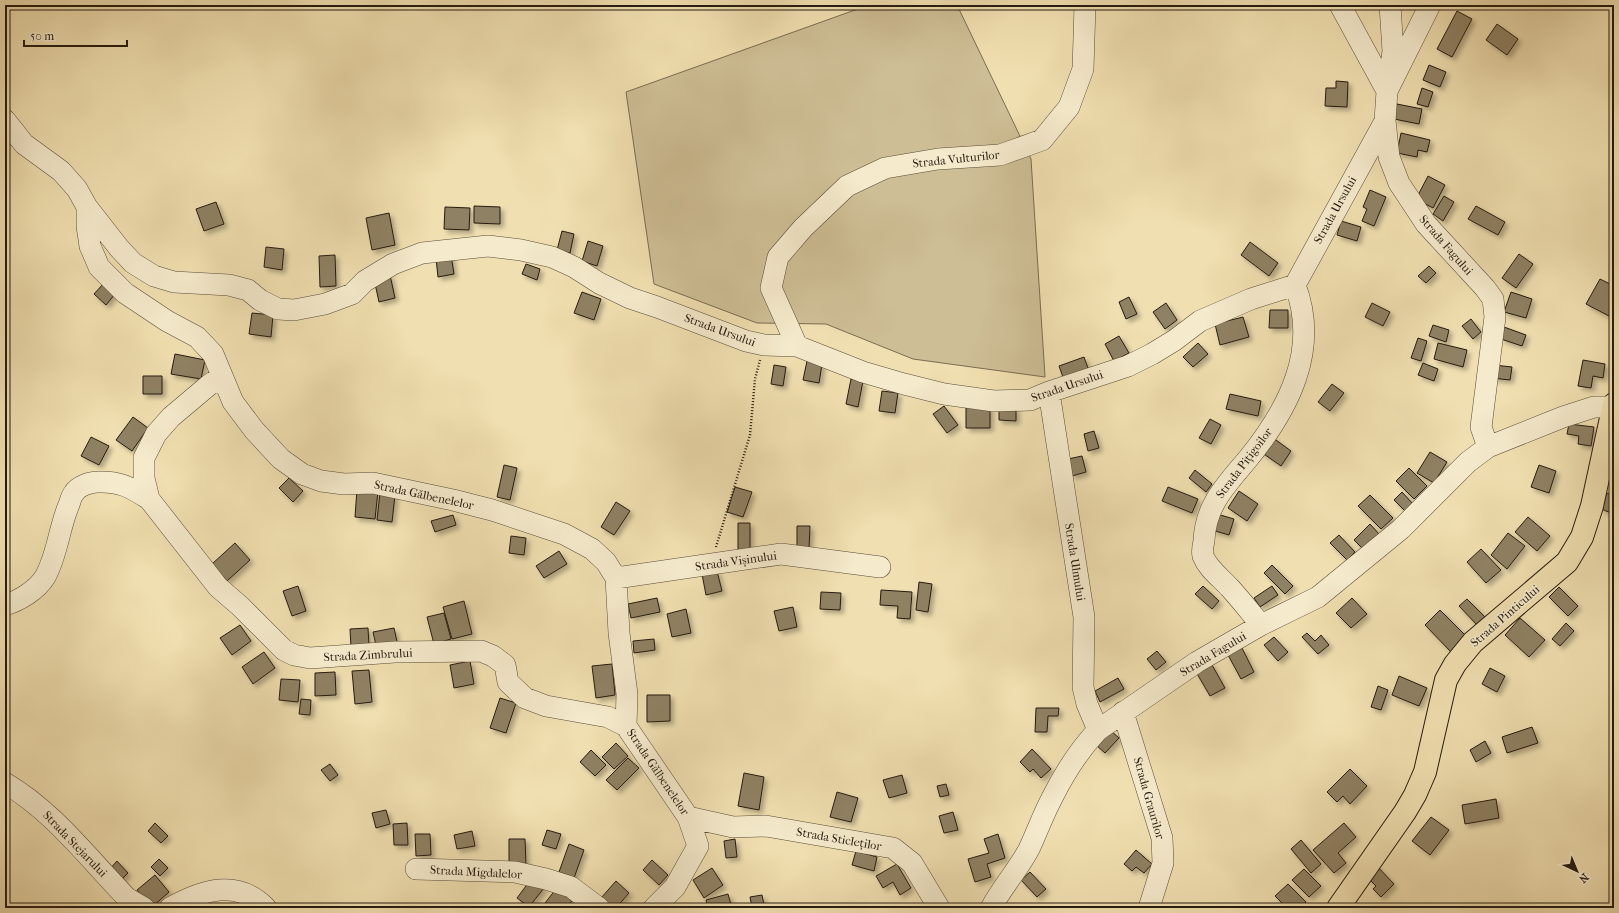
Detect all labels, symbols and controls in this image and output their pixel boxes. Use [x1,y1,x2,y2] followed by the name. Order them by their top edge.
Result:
[24,22,127,48] scale bar
[30,29,54,43] text: 50 m
[912,147,1001,171] street label: Strada Vulturilor
[1311,173,1360,246] street label: Strada Ursului
[1416,212,1476,278] street label: Strada Fagului
[682,311,758,350] street label: Strada Ursului
[1029,367,1105,405] street label: Strada Ursului
[1213,424,1276,501] street label: Strada Pițigoilor
[373,478,476,513] street label: Strada Gălbenelelor
[1062,522,1088,602] street label: Strada Ulmului
[694,548,778,574] street label: Strada Vișinului
[1468,582,1543,650] street label: Strada Pinticului
[1177,629,1249,679] street label: Strada Fagului
[323,646,413,664] street label: Strada Zimbrului
[624,726,693,819] street label: Strada Gălbenelelor
[1131,755,1168,841] street label: Strada Graurilor
[40,808,110,880] street label: Strada Stejarului
[795,825,884,854] street label: Strada Sticleților
[1557,851,1597,891] north arrow
[430,863,523,881] street label: Strada Migdalelor
[1576,870,1591,886] text: N

